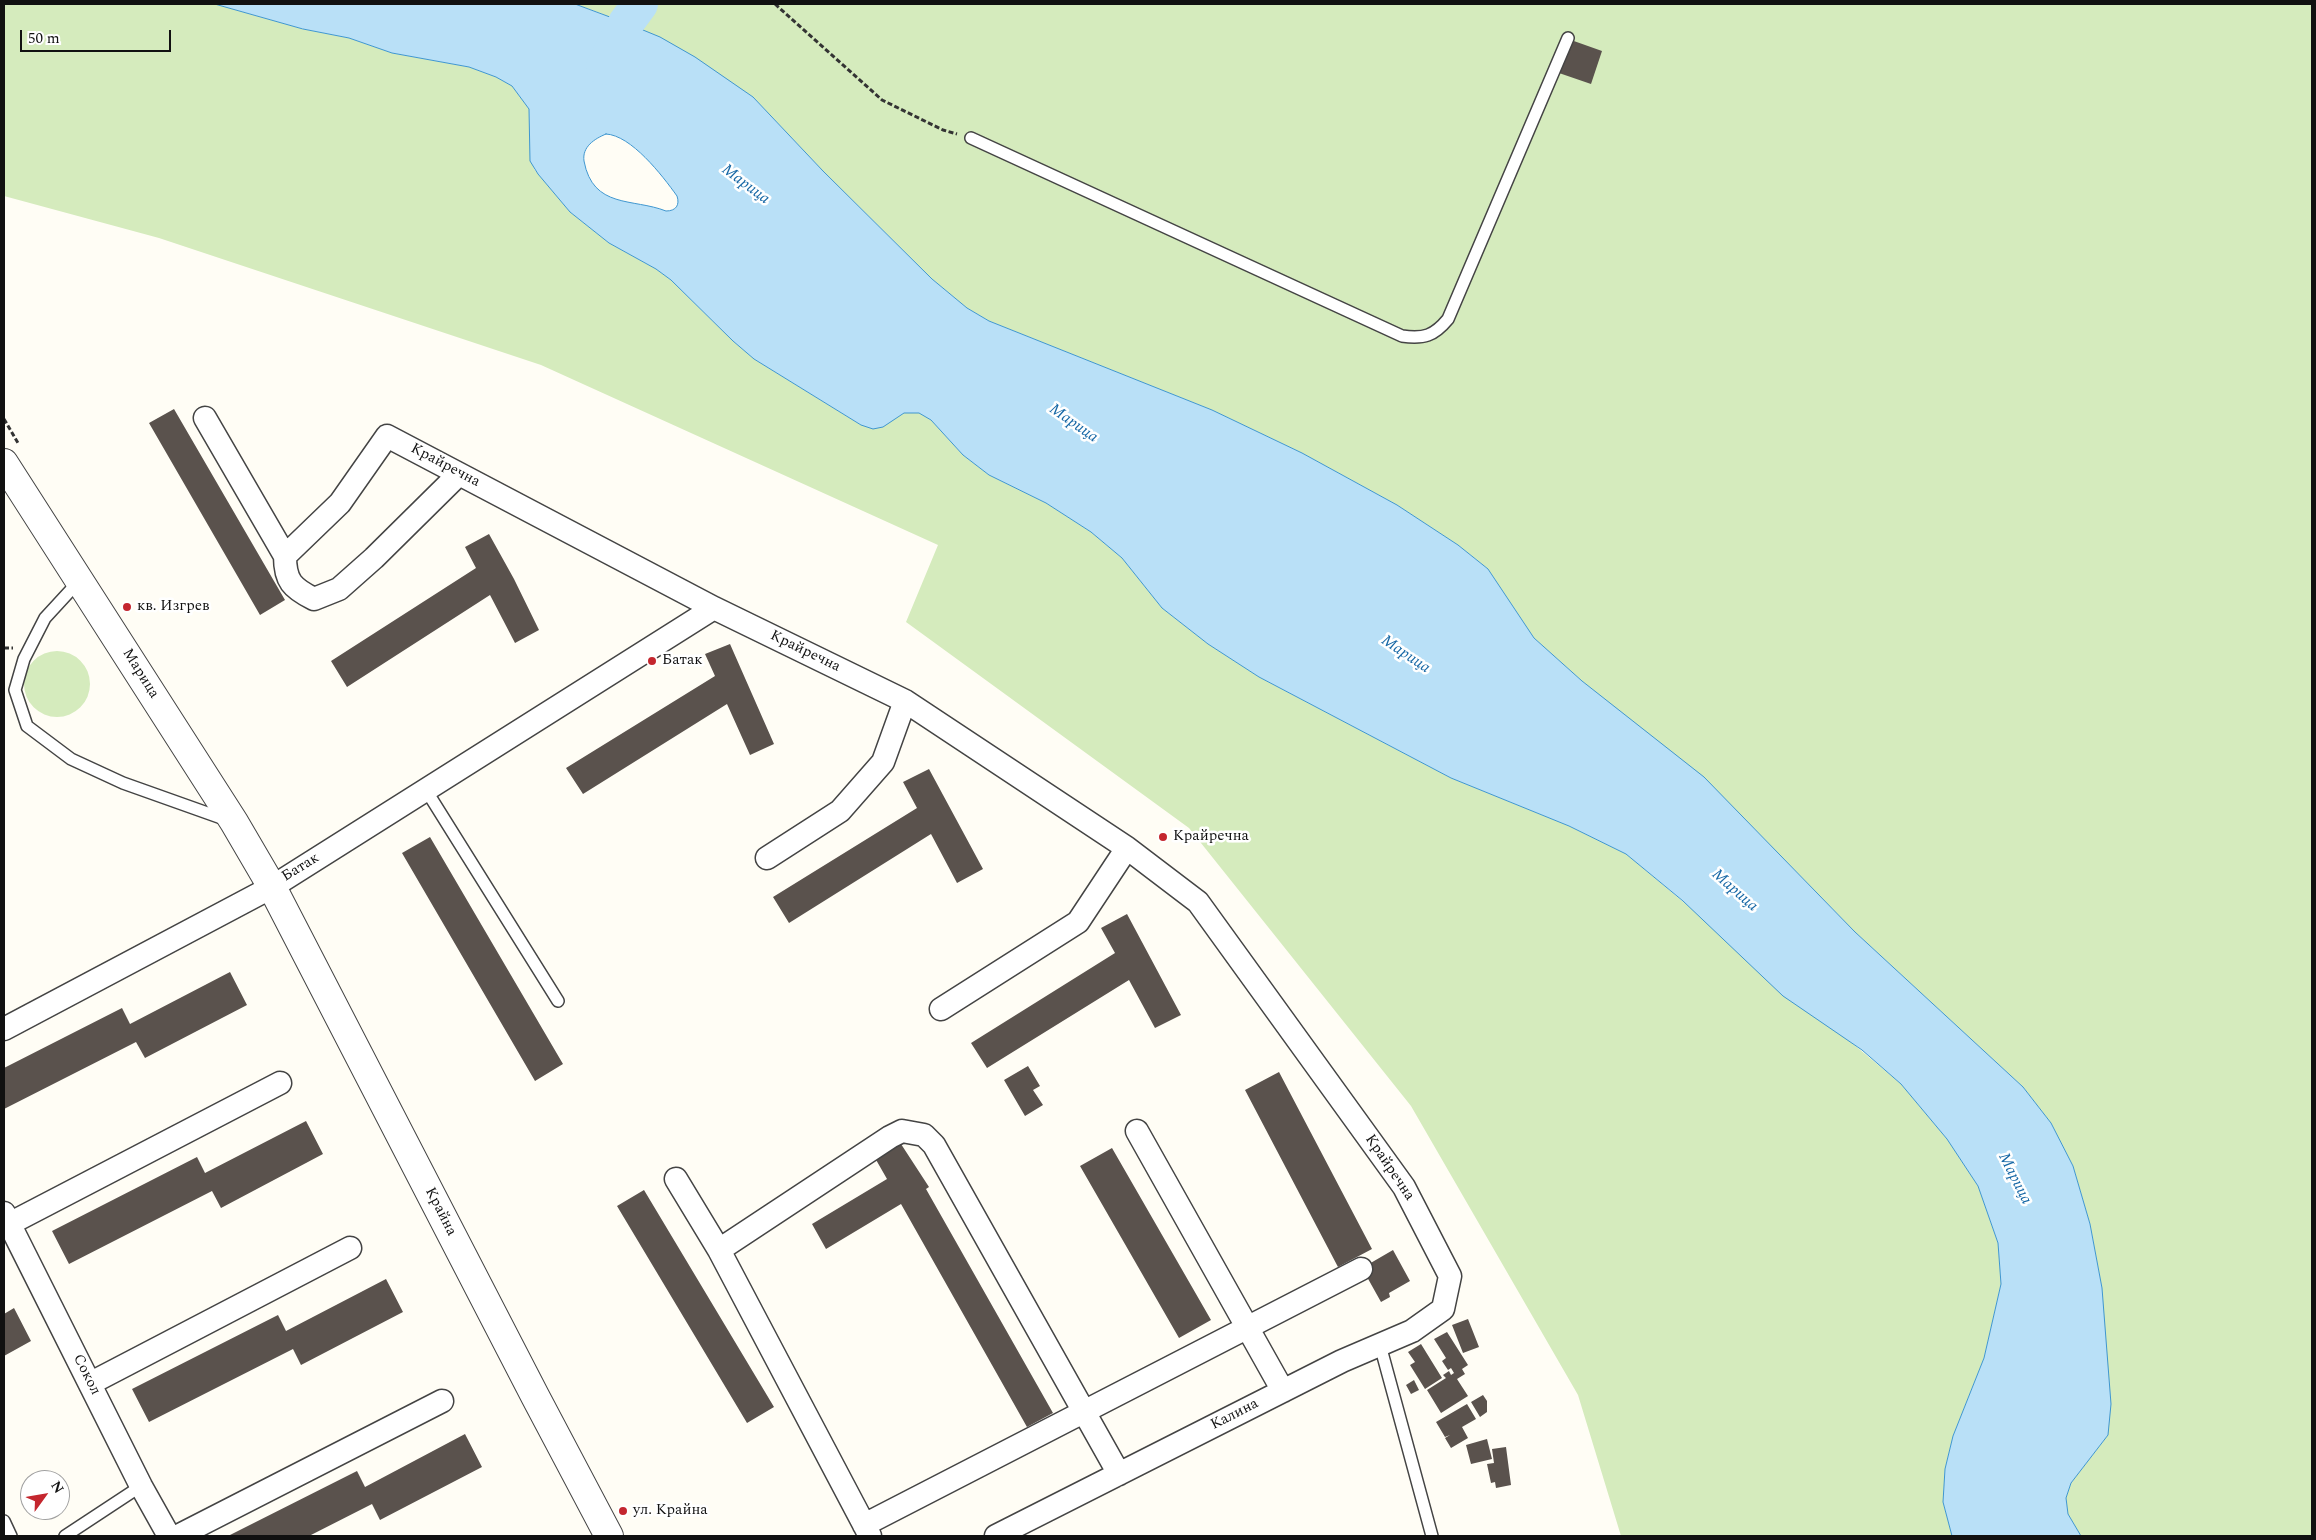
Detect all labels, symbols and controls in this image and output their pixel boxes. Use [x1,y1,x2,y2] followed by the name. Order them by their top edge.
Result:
[22,20,174,52] scale bar
[28,27,60,50] text: 50 m
[717,161,773,209] water label: Марица
[1045,400,1101,448] water label: Марица
[407,440,483,492] street label: Крайречна
[137,598,209,616] place label: кв. Изгрев
[121,601,133,613] marker: кв. Изгрев
[767,627,843,677] street label: Крайречна
[1377,632,1433,678] water label: Марица
[118,646,162,702] street label: Марица
[662,652,703,670] place label: Батак
[646,655,658,667] marker: Батак
[1173,828,1249,846] place label: Крайречна
[1157,831,1169,843] marker: Крайречна
[279,850,323,886] street label: Батак
[1707,866,1761,916] water label: Марица
[1360,1131,1418,1205] street label: Крайречна
[1993,1150,2035,1208] water label: Марица
[420,1185,460,1239] street label: Крайна
[68,1352,104,1398] street label: Сокол
[1208,1395,1262,1435] street label: Калина
[20,1470,70,1520] north arrow
[45,1477,69,1498] text: N
[633,1502,708,1520] place label: ул. Крайна
[617,1505,629,1517] marker: ул. Крайна

